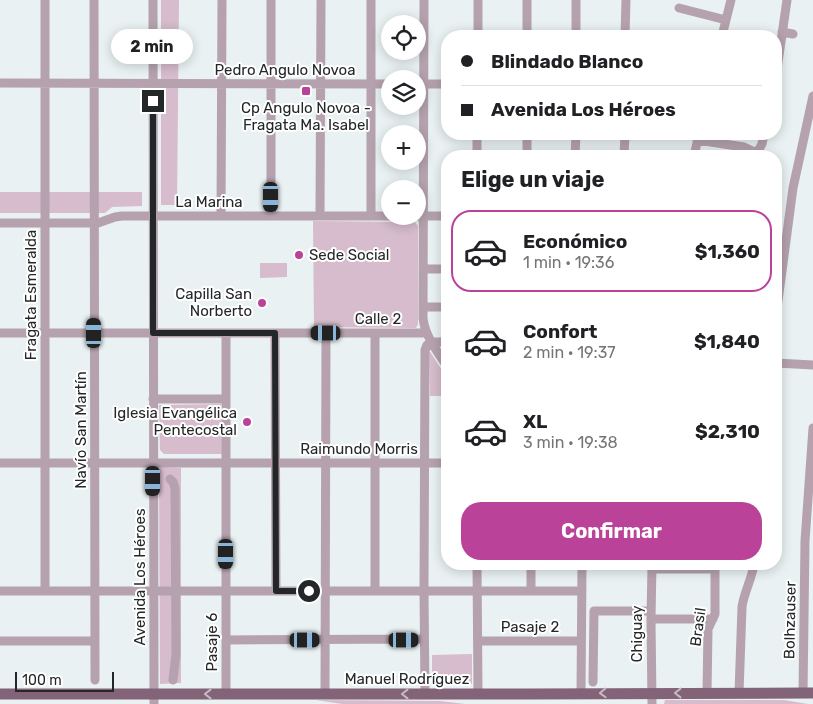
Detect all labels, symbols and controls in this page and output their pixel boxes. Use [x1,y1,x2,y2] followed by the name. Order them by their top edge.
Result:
[381,15,426,225] map controls
[381,15,426,60] button: locate
[112,28,194,64] callout: 2 min
[130,37,174,56] text: 2 min
[491,50,643,73] text: Blindado Blanco
[214,61,356,79] street label: Pedro Angulo Novoa
[381,70,426,115] button: layers
[300,85,312,97] marker: Cp Angulo Novoa - Fragata Ma. Isabel
[142,90,164,112] route end
[491,98,676,121] text: Avenida Los Héroes
[241,99,371,134] place label: Cp Angulo Novoa - Fragata Ma. Isabel
[381,125,426,170] button: +
[461,166,605,193] text: Elige un viaje
[381,180,426,225] button: −
[263,182,278,212] car
[175,193,243,211] street label: La Marina
[463,229,508,274] icon: car
[22,230,40,360] street label: Fragata Esmeralda
[523,230,627,253] text: Económico
[695,240,760,263] text: $1,360
[309,246,390,264] place label: Sede Social
[293,249,305,261] marker: Sede Social
[523,253,614,272] text: 1 min · 19:36
[175,285,252,320] place label: Capilla San Norberto
[256,297,268,309] marker: Capilla San Norberto
[355,310,401,328] street label: Calle 2
[86,318,101,348] car
[463,319,508,364] icon: car
[523,320,597,343] text: Confort
[311,326,341,341] car
[694,330,760,353] text: $1,840
[523,343,615,362] text: 2 min · 19:37
[72,371,90,489] street label: Navío San Martín
[113,404,237,439] place label: Iglesia Evangélica Pentecostal
[463,409,508,454] icon: car
[523,410,547,433] text: XL
[241,416,253,428] marker: Iglesia Evangélica Pentecostal
[695,420,760,443] text: $2,310
[523,433,618,452] text: 3 min · 19:38
[300,440,418,458] street label: Raimundo Morris
[145,466,160,496] car
[461,502,762,560] button: Confirmar
[131,508,149,646] street label: Avenida Los Héroes
[218,539,233,569] car
[298,580,320,602] route start
[780,580,800,659] street label: Bolhzauser
[628,605,646,663] street label: Chiguay
[686,607,710,647] street label: Brasil
[203,613,221,671] street label: Pasaje 6
[501,618,559,636] street label: Pasaje 2
[290,633,320,648] car
[389,633,419,648] car
[15,669,114,692] scale bar
[345,670,470,688] street label: Manuel Rodríguez
[22,672,62,689] text: 100 m
[599,688,607,699] one-way arrow
[673,688,681,698] one-way arrow
[204,689,212,699] one-way arrow
[401,689,409,699] one-way arrow

